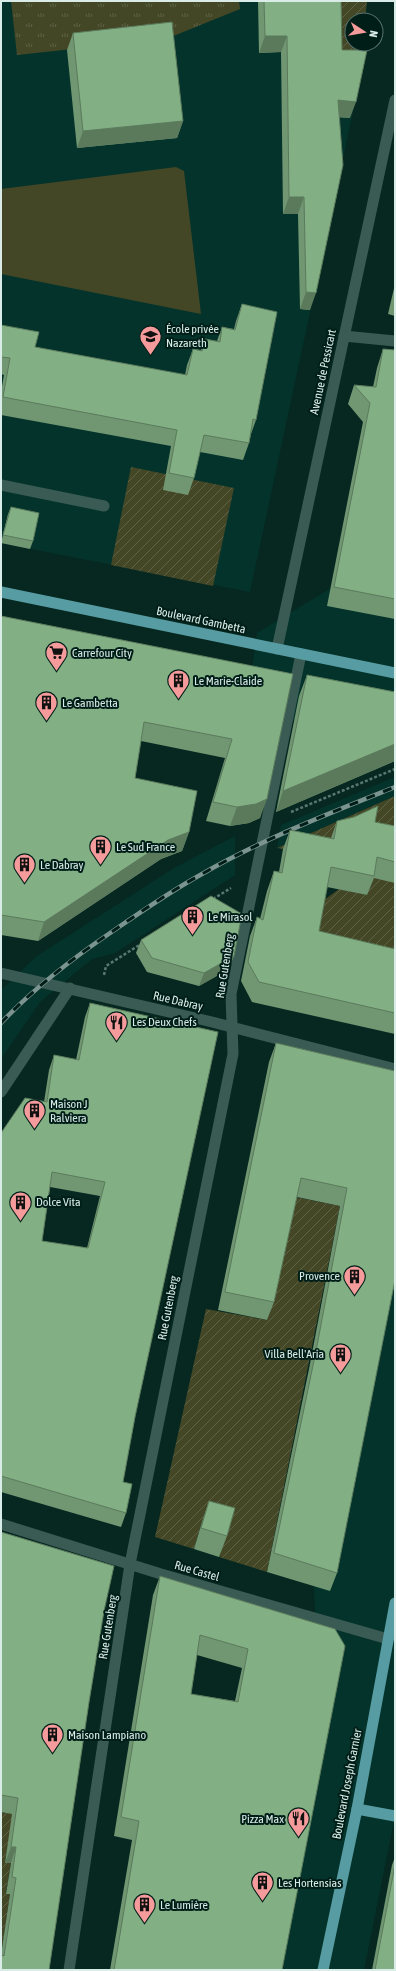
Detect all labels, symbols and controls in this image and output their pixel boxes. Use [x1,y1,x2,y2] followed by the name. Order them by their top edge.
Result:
[344,12,384,52] north arrow
[367,30,380,39] text: N
[166,322,219,350] place label: École privée Nazareth
[138,323,164,356] school or university icon: École privée Nazareth
[307,327,339,416] street label: Avenue de Pessicart
[155,604,247,636] street label: Boulevard Gambetta
[43,640,69,673] supermarket icon: Carrefour City
[72,646,132,660] place label: Carrefour City
[165,668,191,701] building icon: Le Marie-Claide
[194,674,262,688] place label: Le Marie-Claide
[34,690,60,723] building icon: Le Gambetta
[62,696,118,710] place label: Le Gambetta
[87,834,113,867] building icon: Le Sud France
[116,840,175,854] place label: Le Sud France
[11,852,37,885] building icon: Le Dabray
[40,858,84,872] place label: Le Dabray
[179,904,205,937] building icon: Le Mirasol
[208,910,253,924] place label: Le Mirasol
[213,932,237,999] street label: Rue Gutenberg
[152,988,204,1014] street label: Rue Dabray
[103,1009,129,1042] restaurant icon: Les Deux Chefs
[132,1015,197,1029] place label: Les Deux Chefs
[50,1097,88,1125] place label: Maison J Ralviera
[22,1098,48,1131] building icon: Maison J Ralviera
[8,1189,34,1222] building icon: Dolce Vita
[36,1195,81,1209] place label: Dolce Vita
[342,1263,368,1296] building icon: Provence
[299,1269,340,1283] place label: Provence
[155,1274,181,1341] street label: Rue Gutenberg
[327,1341,353,1374] building icon: Villa Bell'Aria
[265,1347,324,1361] place label: Villa Bell'Aria
[173,1558,222,1584] street label: Rue Castel
[96,1593,120,1660] street label: Rue Gutenberg
[39,1722,65,1755] building icon: Maison Lampiano
[329,1727,365,1840] street label: Boulevard Joseph Garnier
[68,1728,146,1742] place label: Maison Lampiano
[286,1806,312,1839] restaurant icon: Pizza Max
[241,1812,284,1826] place label: Pizza Max
[249,1870,275,1903] building icon: Les Hortensias
[278,1876,341,1890] place label: Les Hortensias
[131,1892,157,1925] building icon: Le Lumière
[160,1898,208,1912] place label: Le Lumière

